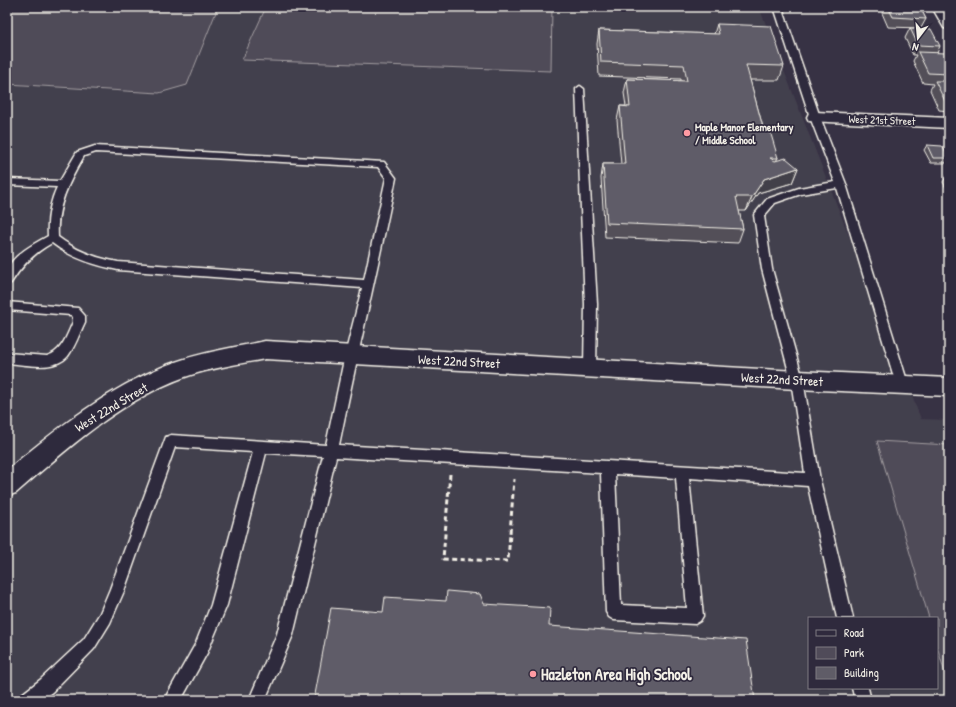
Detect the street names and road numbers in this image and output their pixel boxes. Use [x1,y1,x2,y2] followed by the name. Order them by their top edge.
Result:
[848,112,916,128] street label: West 21st Street
[418,350,501,372] street label: West 22nd Street
[741,368,824,390] street label: West 22nd Street
[71,378,151,436] street label: West 22nd Street

